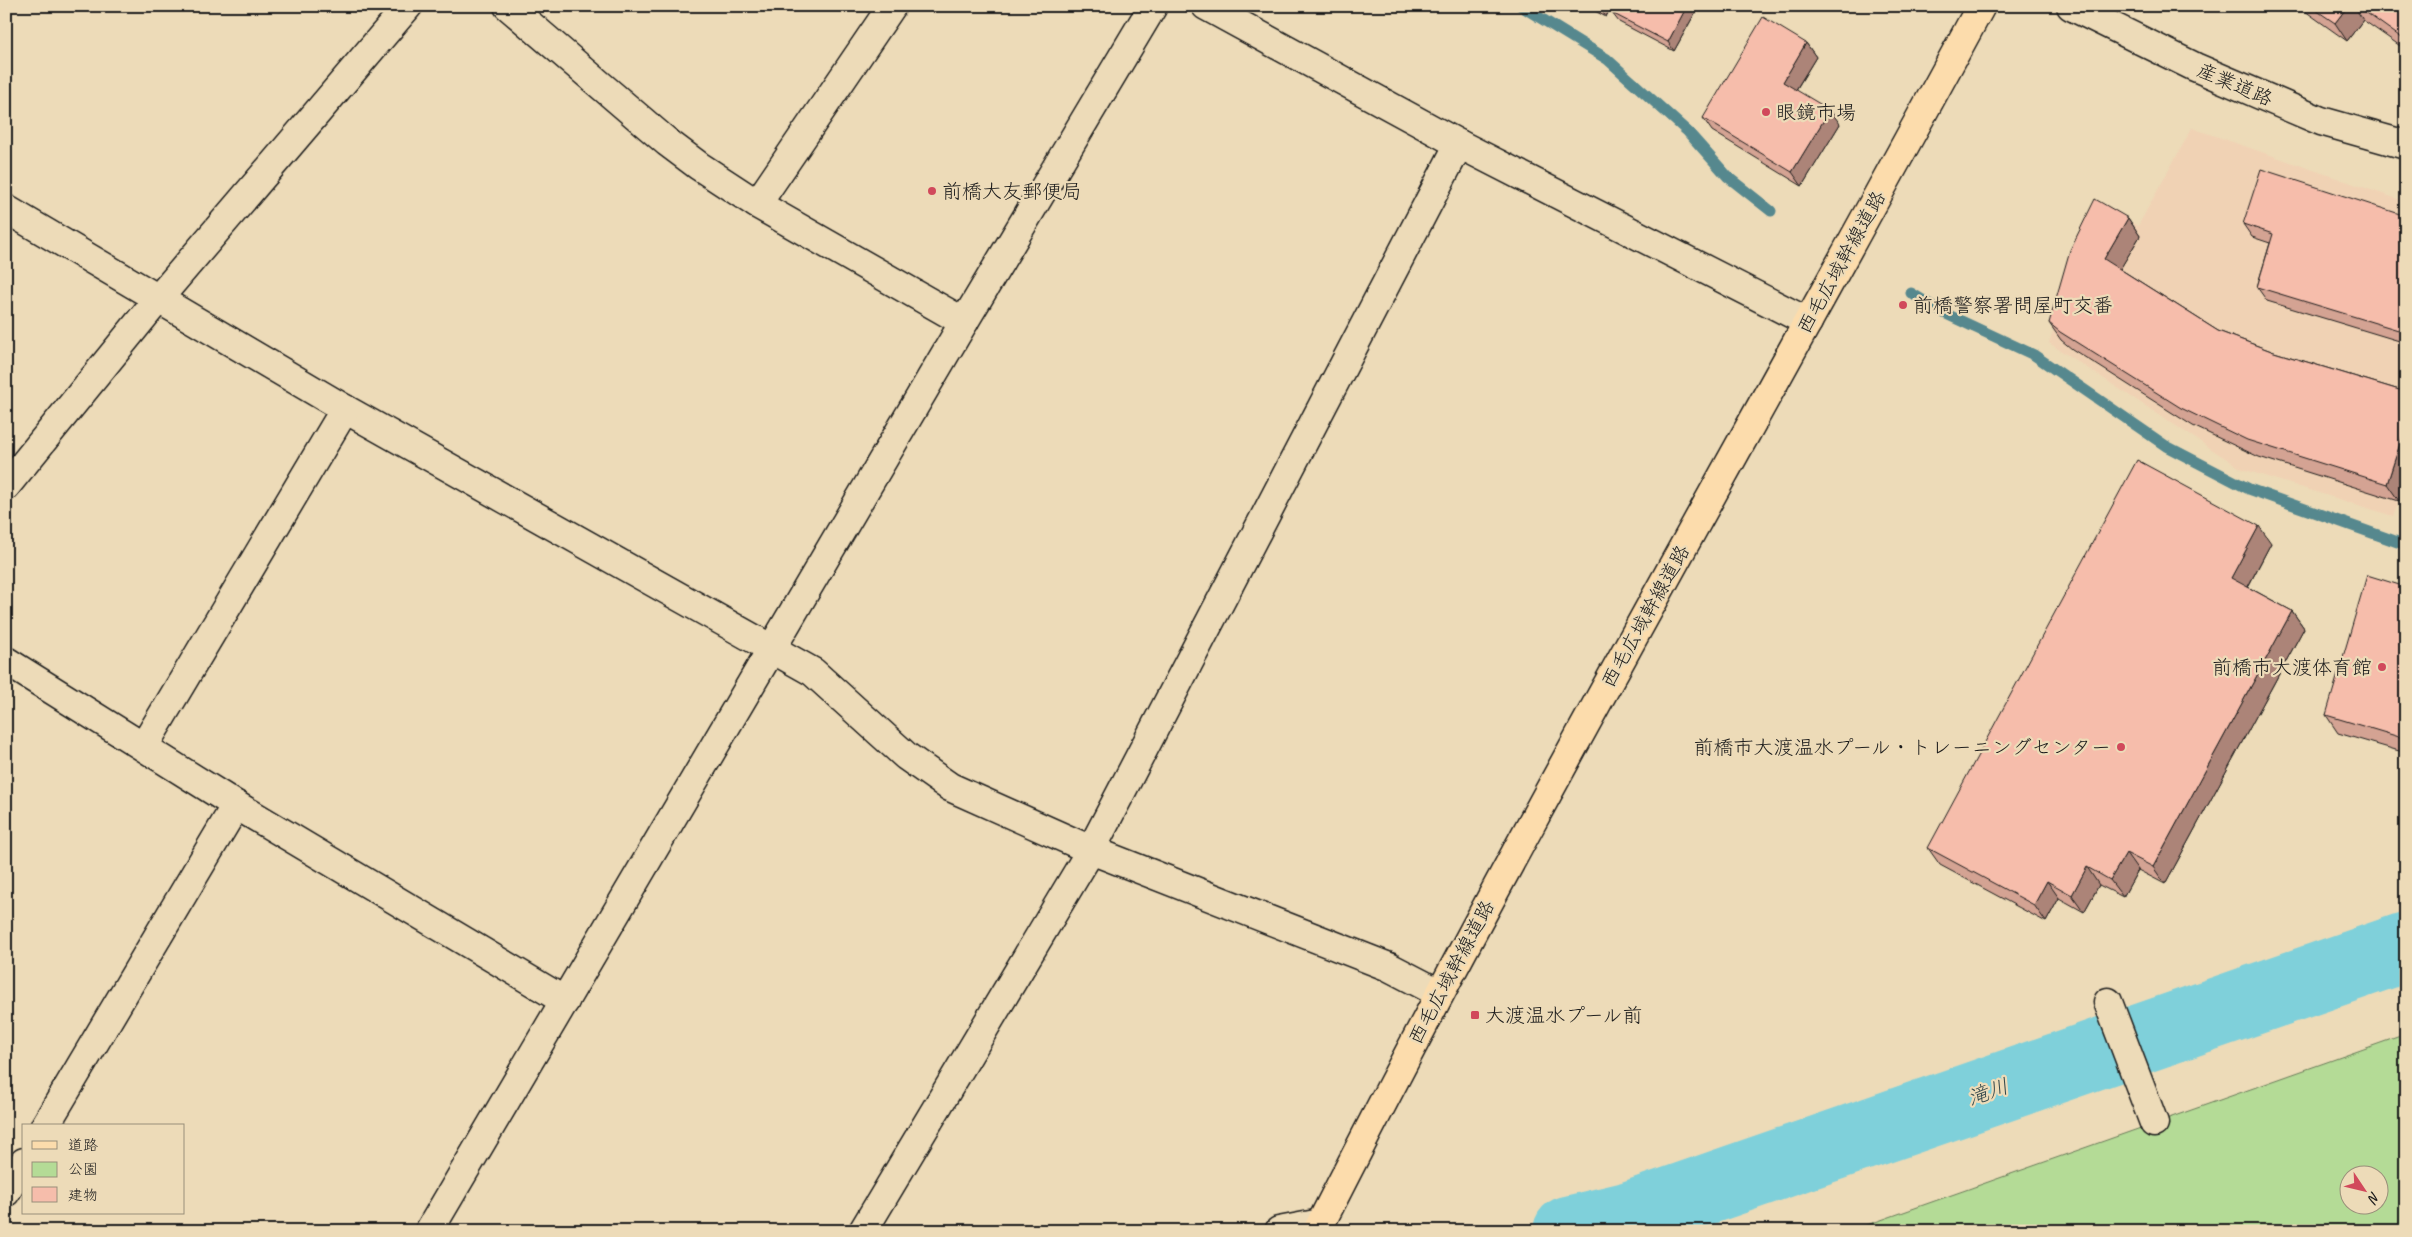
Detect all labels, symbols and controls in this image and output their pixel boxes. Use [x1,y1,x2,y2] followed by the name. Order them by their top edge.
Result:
[2193,57,2277,112] street label: 産業道路
[1776,100,1856,125] place label: 眼鏡市場
[1760,106,1772,118] marker: 眼鏡市場
[942,179,1082,204] place label: 前橋大友郵便局
[926,185,938,197] marker: 前橋大友郵便局
[1792,186,1891,338] street label: 西毛広域幹線道路
[1913,293,2113,318] place label: 前橋警察署問屋町交番
[1897,299,1909,311] marker: 前橋警察署問屋町交番
[1596,540,1695,692] street label: 西毛広域幹線道路
[2212,655,2372,680] place label: 前橋市大渡体育館
[2376,661,2388,673] marker: 前橋市大渡体育館
[1693,735,2111,760] place label: 前橋市大渡温水プール・トレーニングセンター
[2115,741,2127,753] marker: 前橋市大渡温水プール・トレーニングセンター
[1403,896,1500,1049] street label: 西毛広域幹線道路
[1485,1003,1643,1028] place label: 大渡温水プール前
[1469,1009,1481,1021] marker: 大渡温水プール前
[1964,1073,2012,1111] water label: 滝川
[22,1124,185,1214] legend
[68,1136,98,1155] text: 道路
[68,1160,98,1179] text: 公園
[2340,1164,2390,1214] north arrow
[68,1186,98,1205] text: 建物
[2363,1189,2384,1208] text: N

